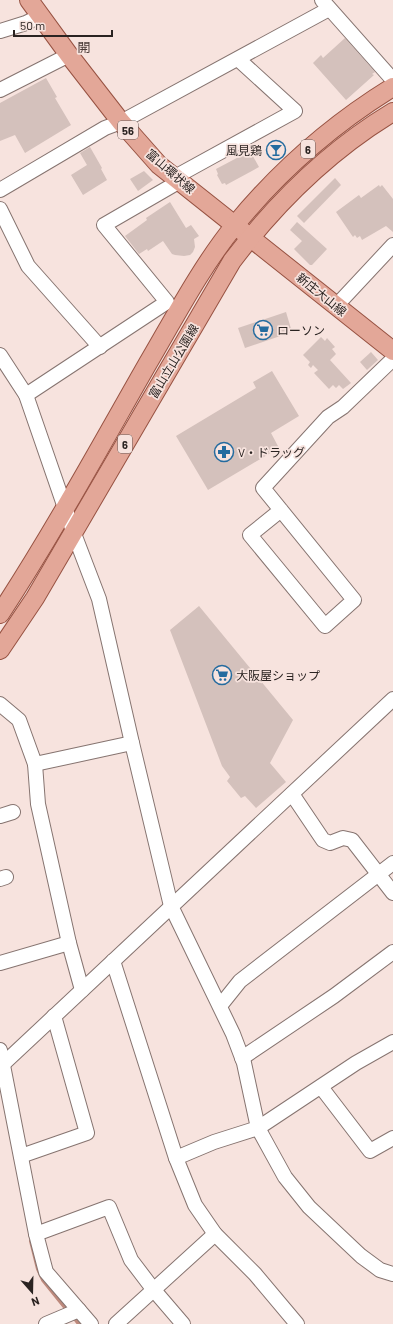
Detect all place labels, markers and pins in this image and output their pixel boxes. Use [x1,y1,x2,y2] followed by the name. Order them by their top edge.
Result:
[265,139,287,161] bar icon: 風見鶏
[226,143,262,157] place label: 風見鶏
[252,319,274,341] supermarket icon: ローソン
[277,323,325,337] place label: ローソン
[213,441,235,463] pharmacy icon: V・ドラッグ
[238,445,305,459] place label: V・ドラッグ
[211,664,233,686] supermarket icon: 大阪屋ショップ
[236,668,320,682] place label: 大阪屋ショップ

